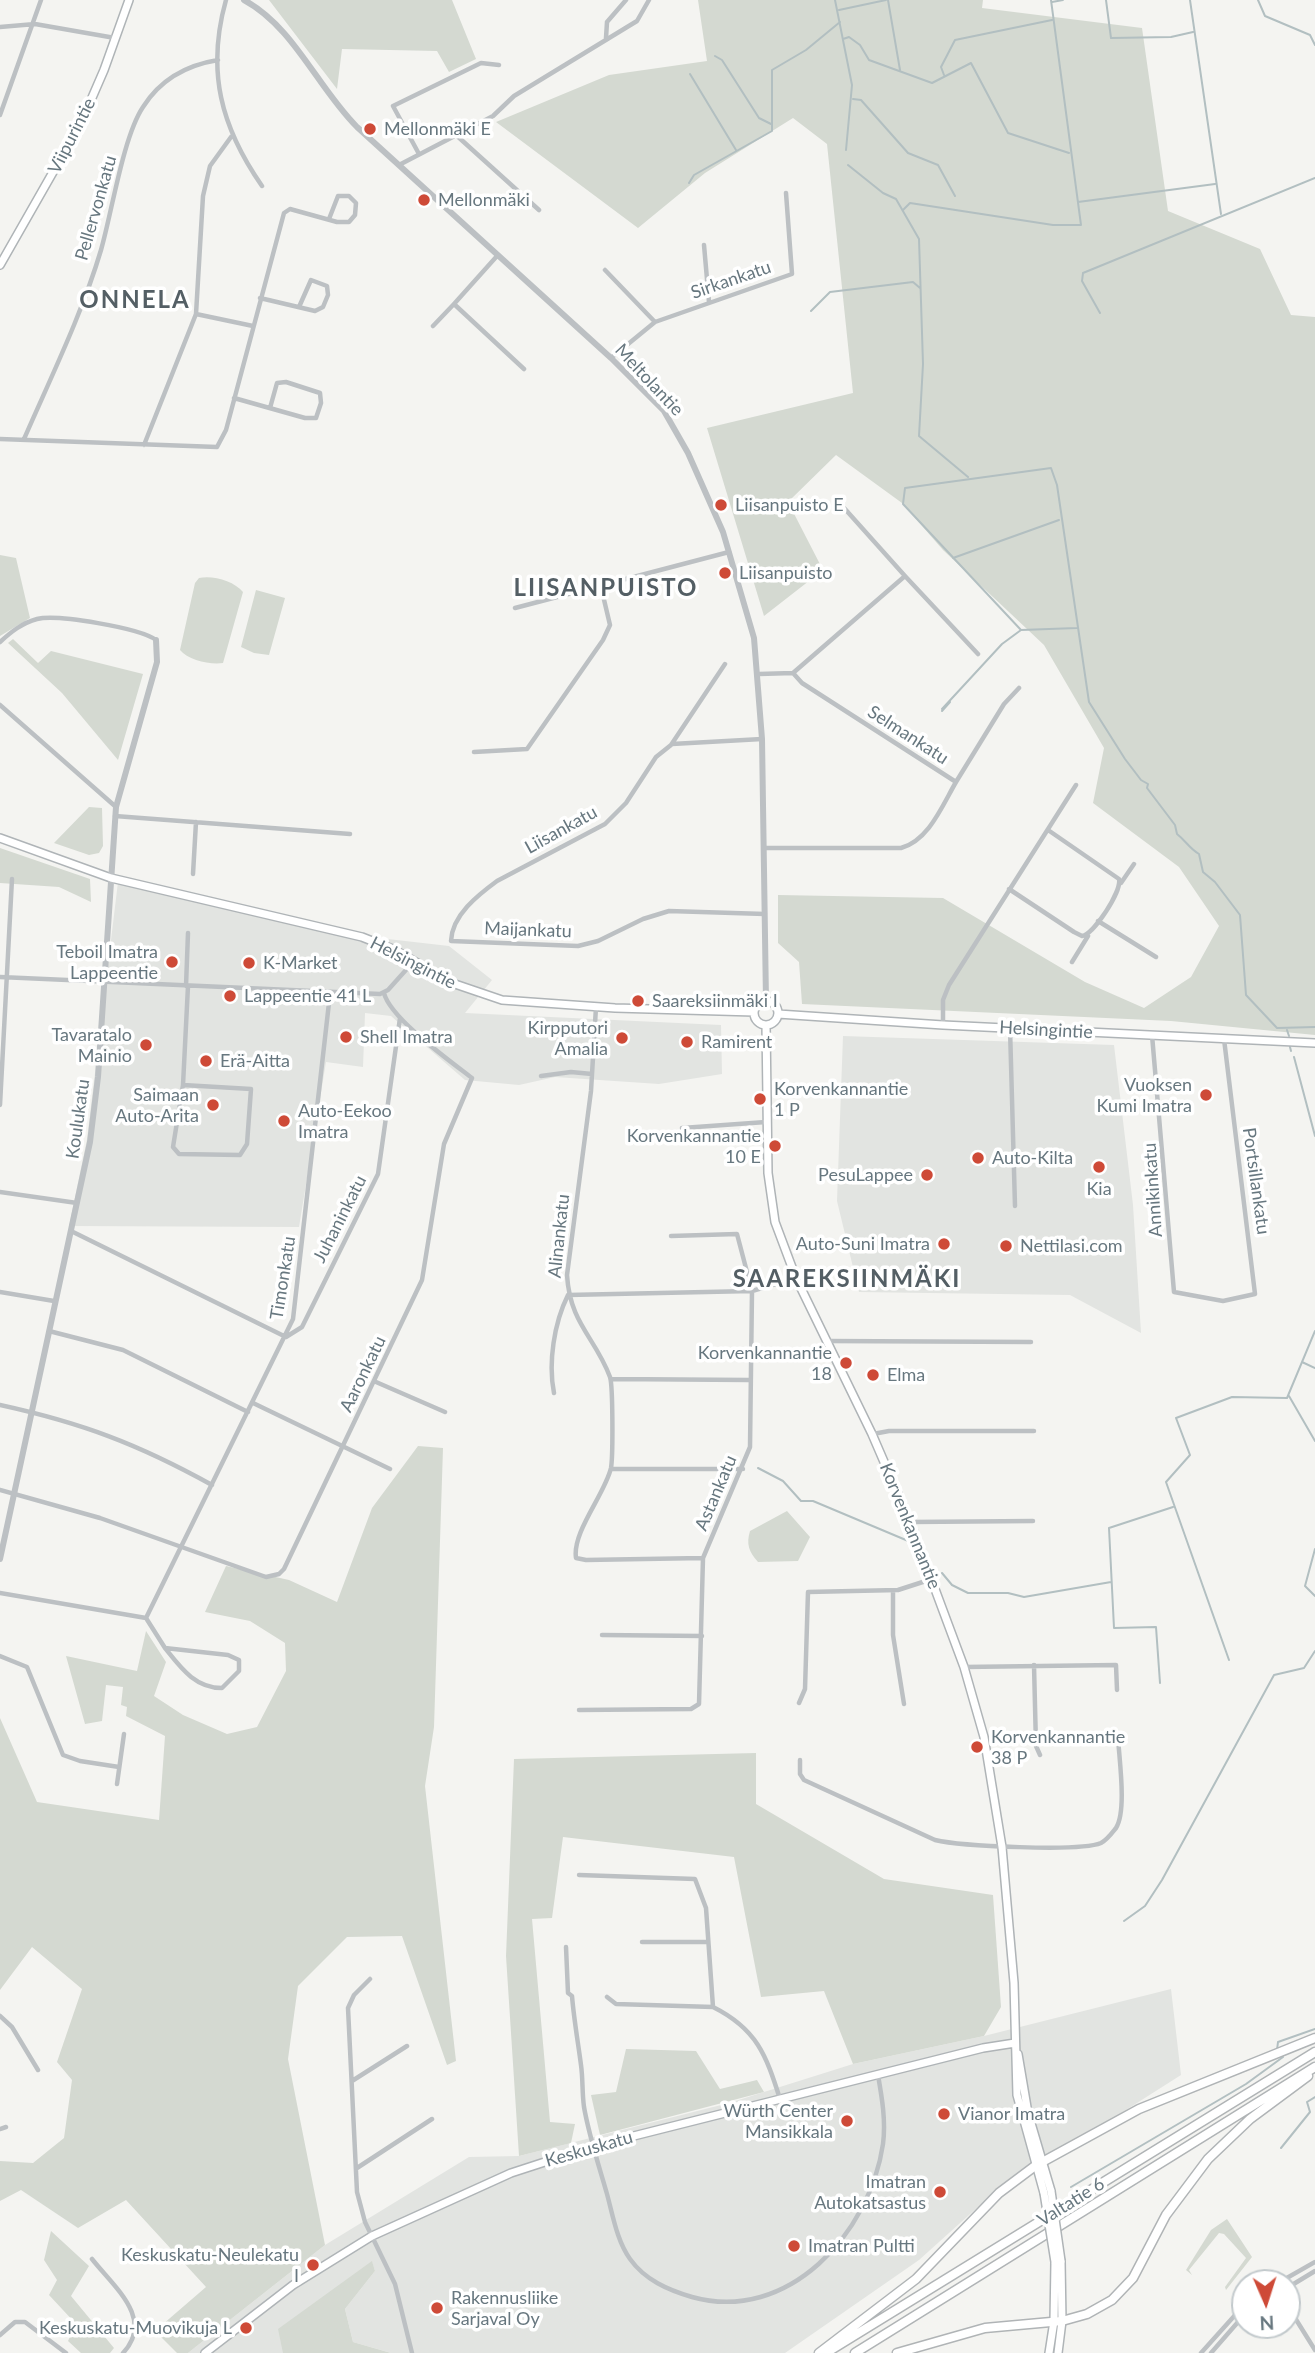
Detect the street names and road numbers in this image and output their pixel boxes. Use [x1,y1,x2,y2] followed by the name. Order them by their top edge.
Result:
[44,94,100,178] street label: Viipurintie
[71,153,121,263] street label: Pellervonkatu
[688,256,774,304] street label: Sirkankatu
[610,340,688,420] street label: Meltolantie
[864,701,952,769] street label: Selmankatu
[521,801,601,859] street label: Liisankatu
[484,918,572,942] street label: Maijankatu
[366,932,460,994] street label: Helsingintie
[999,1017,1093,1043] street label: Helsingintie
[62,1078,94,1160] street label: Koulukatu
[1238,1126,1274,1236] street label: Portsillankatu
[1139,1142,1167,1238] street label: Annikinkatu
[309,1172,371,1266] street label: Juhaninkatu
[544,1193,574,1279] street label: Alinankatu
[266,1235,300,1321] street label: Timonkatu
[335,1332,391,1416] street label: Aaronkatu
[690,1452,742,1534] street label: Astankatu
[875,1460,945,1592] street label: Korvenkannantie
[543,2126,635,2172] street label: Keskuskatu
[1033,2173,1109,2231] street label: Valtatie 6

